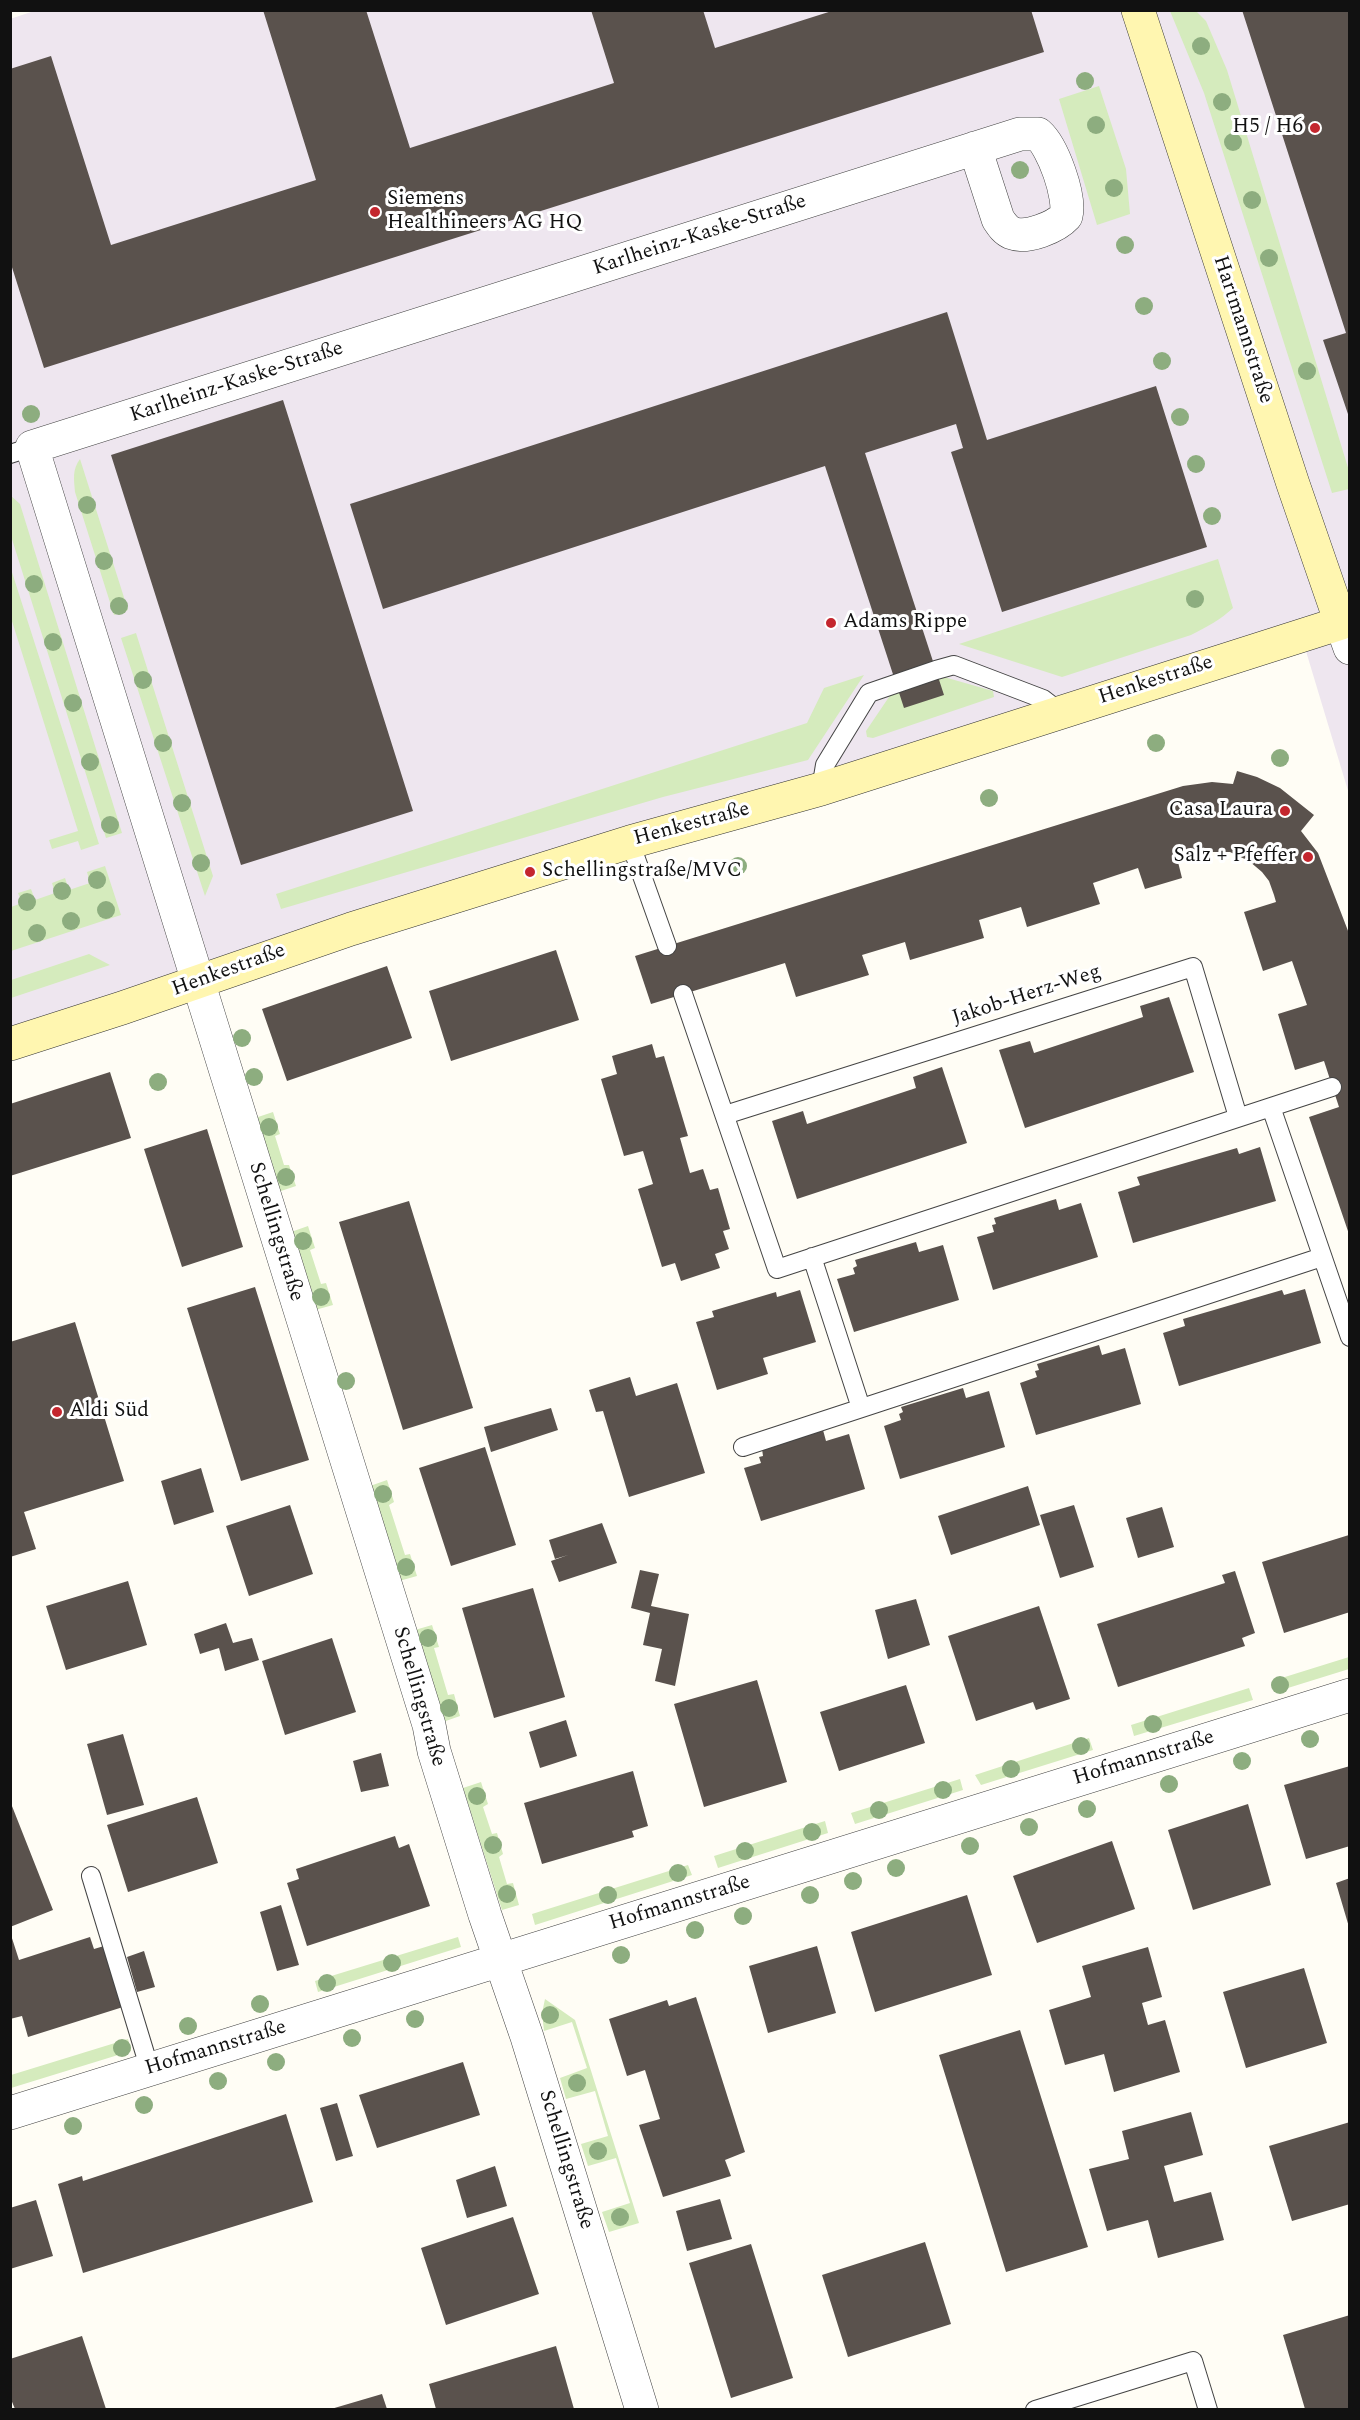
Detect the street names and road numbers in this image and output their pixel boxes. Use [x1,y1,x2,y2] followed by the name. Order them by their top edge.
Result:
[590,190,810,282] street label: Karlheinz-Kaske-Straße
[1206,253,1278,407] street label: Hartmannstraße
[127,337,347,429] street label: Karlheinz-Kaske-Straße
[1096,651,1216,711] street label: Henkestraße
[631,797,753,853] street label: Henkestraße
[169,939,289,1003] street label: Henkestraße
[949,960,1105,1032] street label: Jakob-Herz-Weg
[242,1159,308,1305] street label: Schellingstraße
[386,1624,450,1770] street label: Schellingstraße
[1070,1726,1218,1792] street label: Hofmannstraße
[606,1871,754,1937] street label: Hofmannstraße
[142,2016,290,2082] street label: Hofmannstraße
[532,2087,598,2233] street label: Schellingstraße

